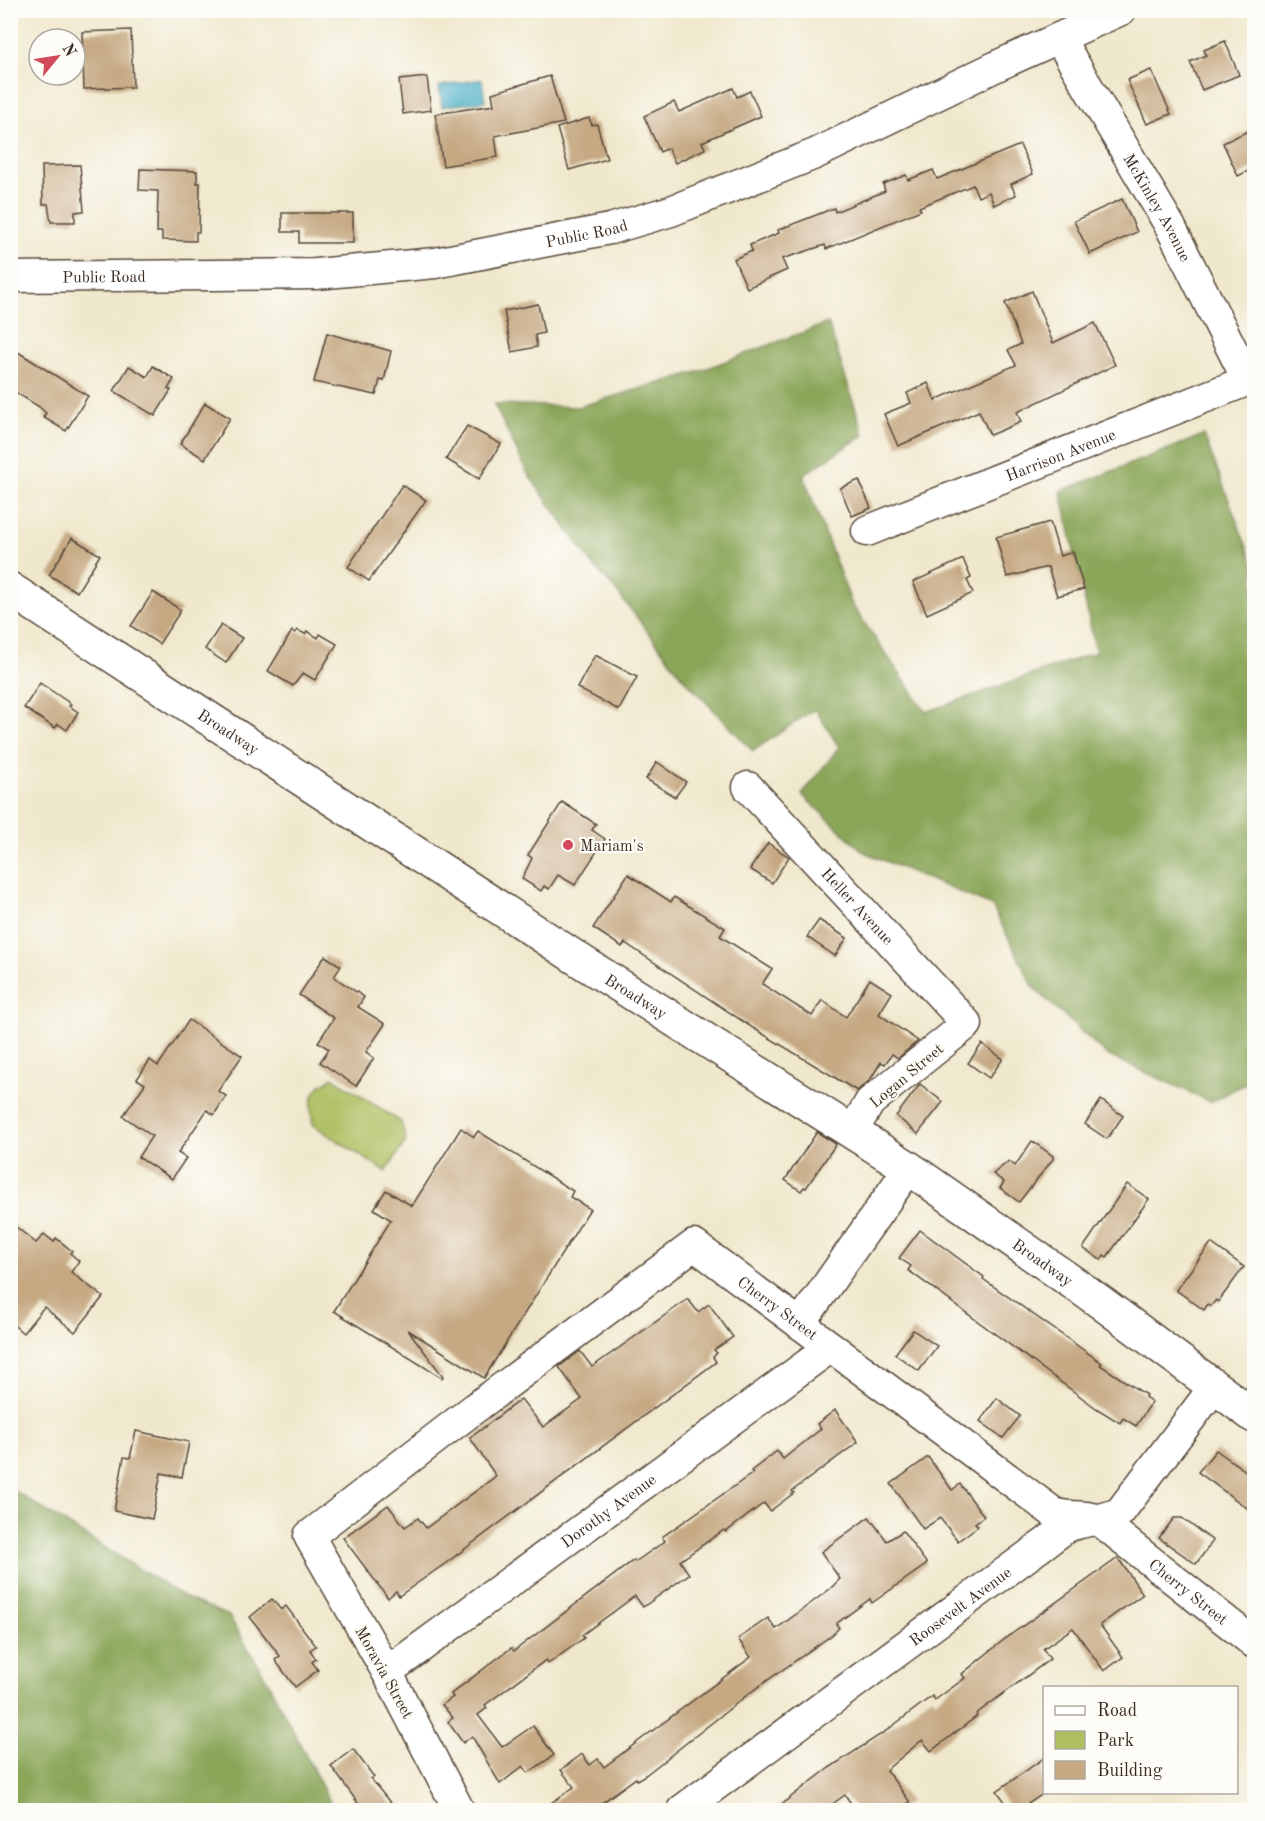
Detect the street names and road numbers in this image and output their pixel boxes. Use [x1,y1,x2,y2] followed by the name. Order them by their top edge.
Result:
[1119,152,1193,265] street label: McKinley Avenue
[545,218,630,251] street label: Public Road
[62,270,146,286] street label: Public Road
[1004,427,1118,485] street label: Harrison Avenue
[194,707,262,759] street label: Broadway
[817,866,896,949] street label: Heller Avenue
[601,972,670,1023] street label: Broadway
[867,1041,947,1112] street label: Logan Street
[1009,1237,1076,1290] street label: Broadway
[734,1274,820,1344] street label: Cherry Street
[559,1472,660,1552] street label: Dorothy Avenue
[1145,1557,1230,1629] street label: Cherry Street
[907,1565,1015,1650] street label: Roosevelt Avenue
[351,1624,415,1722] street label: Moravia Street

